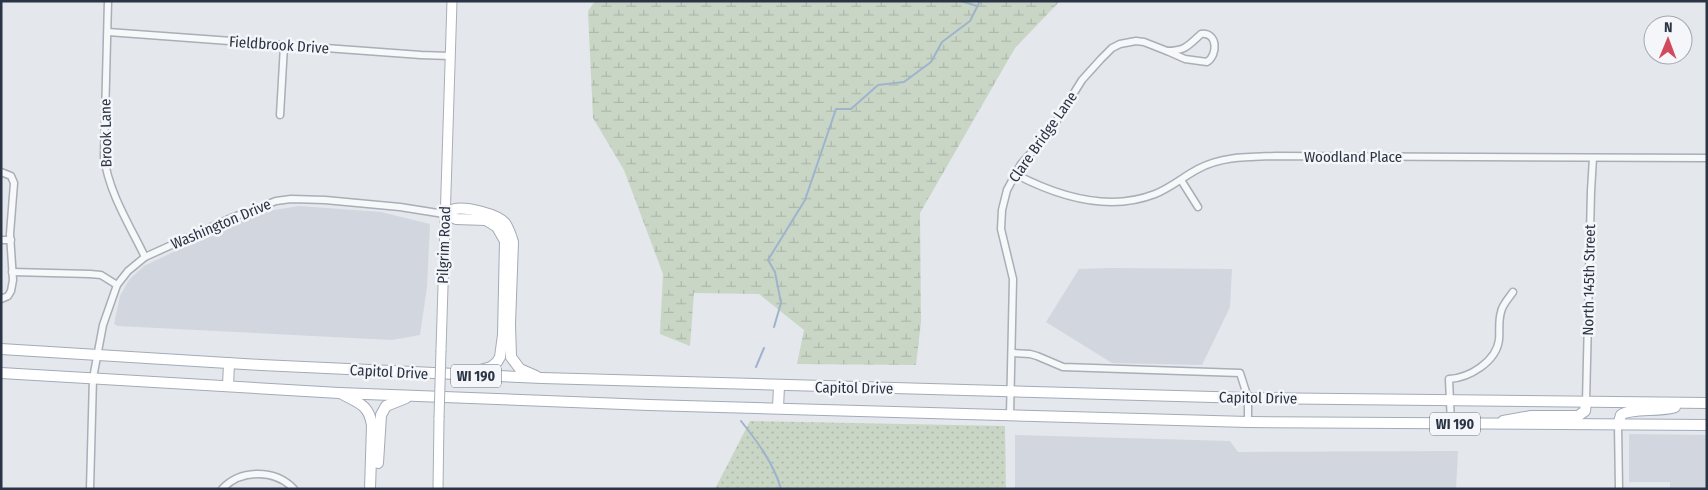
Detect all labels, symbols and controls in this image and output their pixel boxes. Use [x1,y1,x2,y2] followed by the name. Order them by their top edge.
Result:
[1643,15,1693,65] north arrow
[1664,19,1673,36] text: N
[228,33,330,57] street label: Fieldbrook Drive
[1005,88,1081,186] street label: Clare Bridge Lane
[96,99,116,167] street label: Brook Lane
[1304,148,1402,166] street label: Woodland Place
[168,195,274,253] street label: Washington Drive
[434,206,454,284] street label: Pilgrim Road
[1579,224,1599,336] street label: North 145th Street
[349,361,429,383] street label: Capitol Drive
[451,364,501,388] road number: WI 190
[815,378,893,398] street label: Capitol Drive
[1219,388,1297,408] street label: Capitol Drive
[1430,412,1480,436] road number: WI 190

